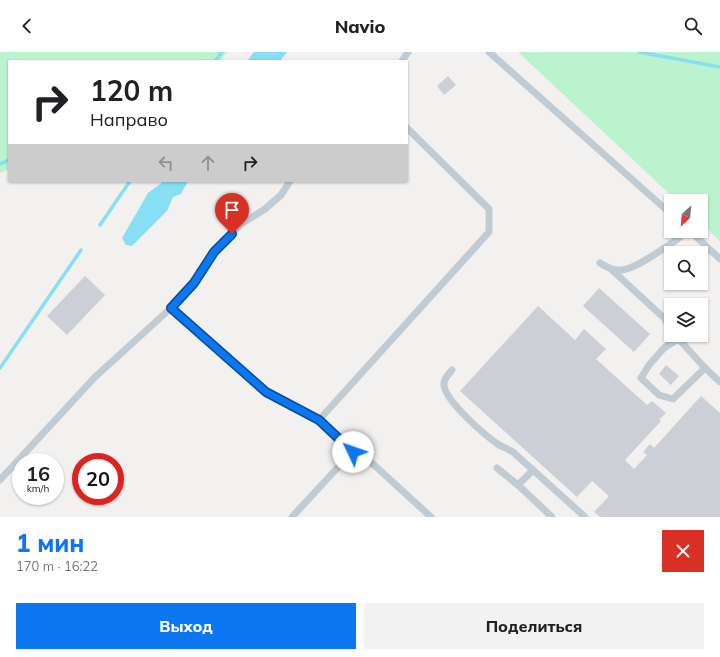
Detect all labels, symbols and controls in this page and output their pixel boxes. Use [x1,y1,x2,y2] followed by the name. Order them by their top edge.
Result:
[16,15,38,37] icon: back
[335,15,385,38] text: Navio
[682,15,704,37] icon: search
[90,73,173,108] text: 120 m
[24,76,76,128] icon: right
[90,108,168,131] text: Направо
[155,152,177,174] icon: left
[197,152,219,174] icon: ahead
[239,152,261,174] icon: right
[215,193,249,234] pin
[664,194,708,238] north arrow
[664,194,708,342] map controls
[221,199,243,221] icon: arrive
[664,246,708,290] button: search
[664,298,708,342] button: layers
[332,431,374,473] position arrow
[72,453,124,505] speed limit sign: 20
[26,461,50,486] text: 16
[27,482,49,495] text: km/h
[16,528,84,558] text: 1 мин
[662,530,704,572] button: close
[16,558,98,574] text: 170 m · 16:22
[16,603,356,649] button: Выход
[364,603,704,649] button: Поделиться

